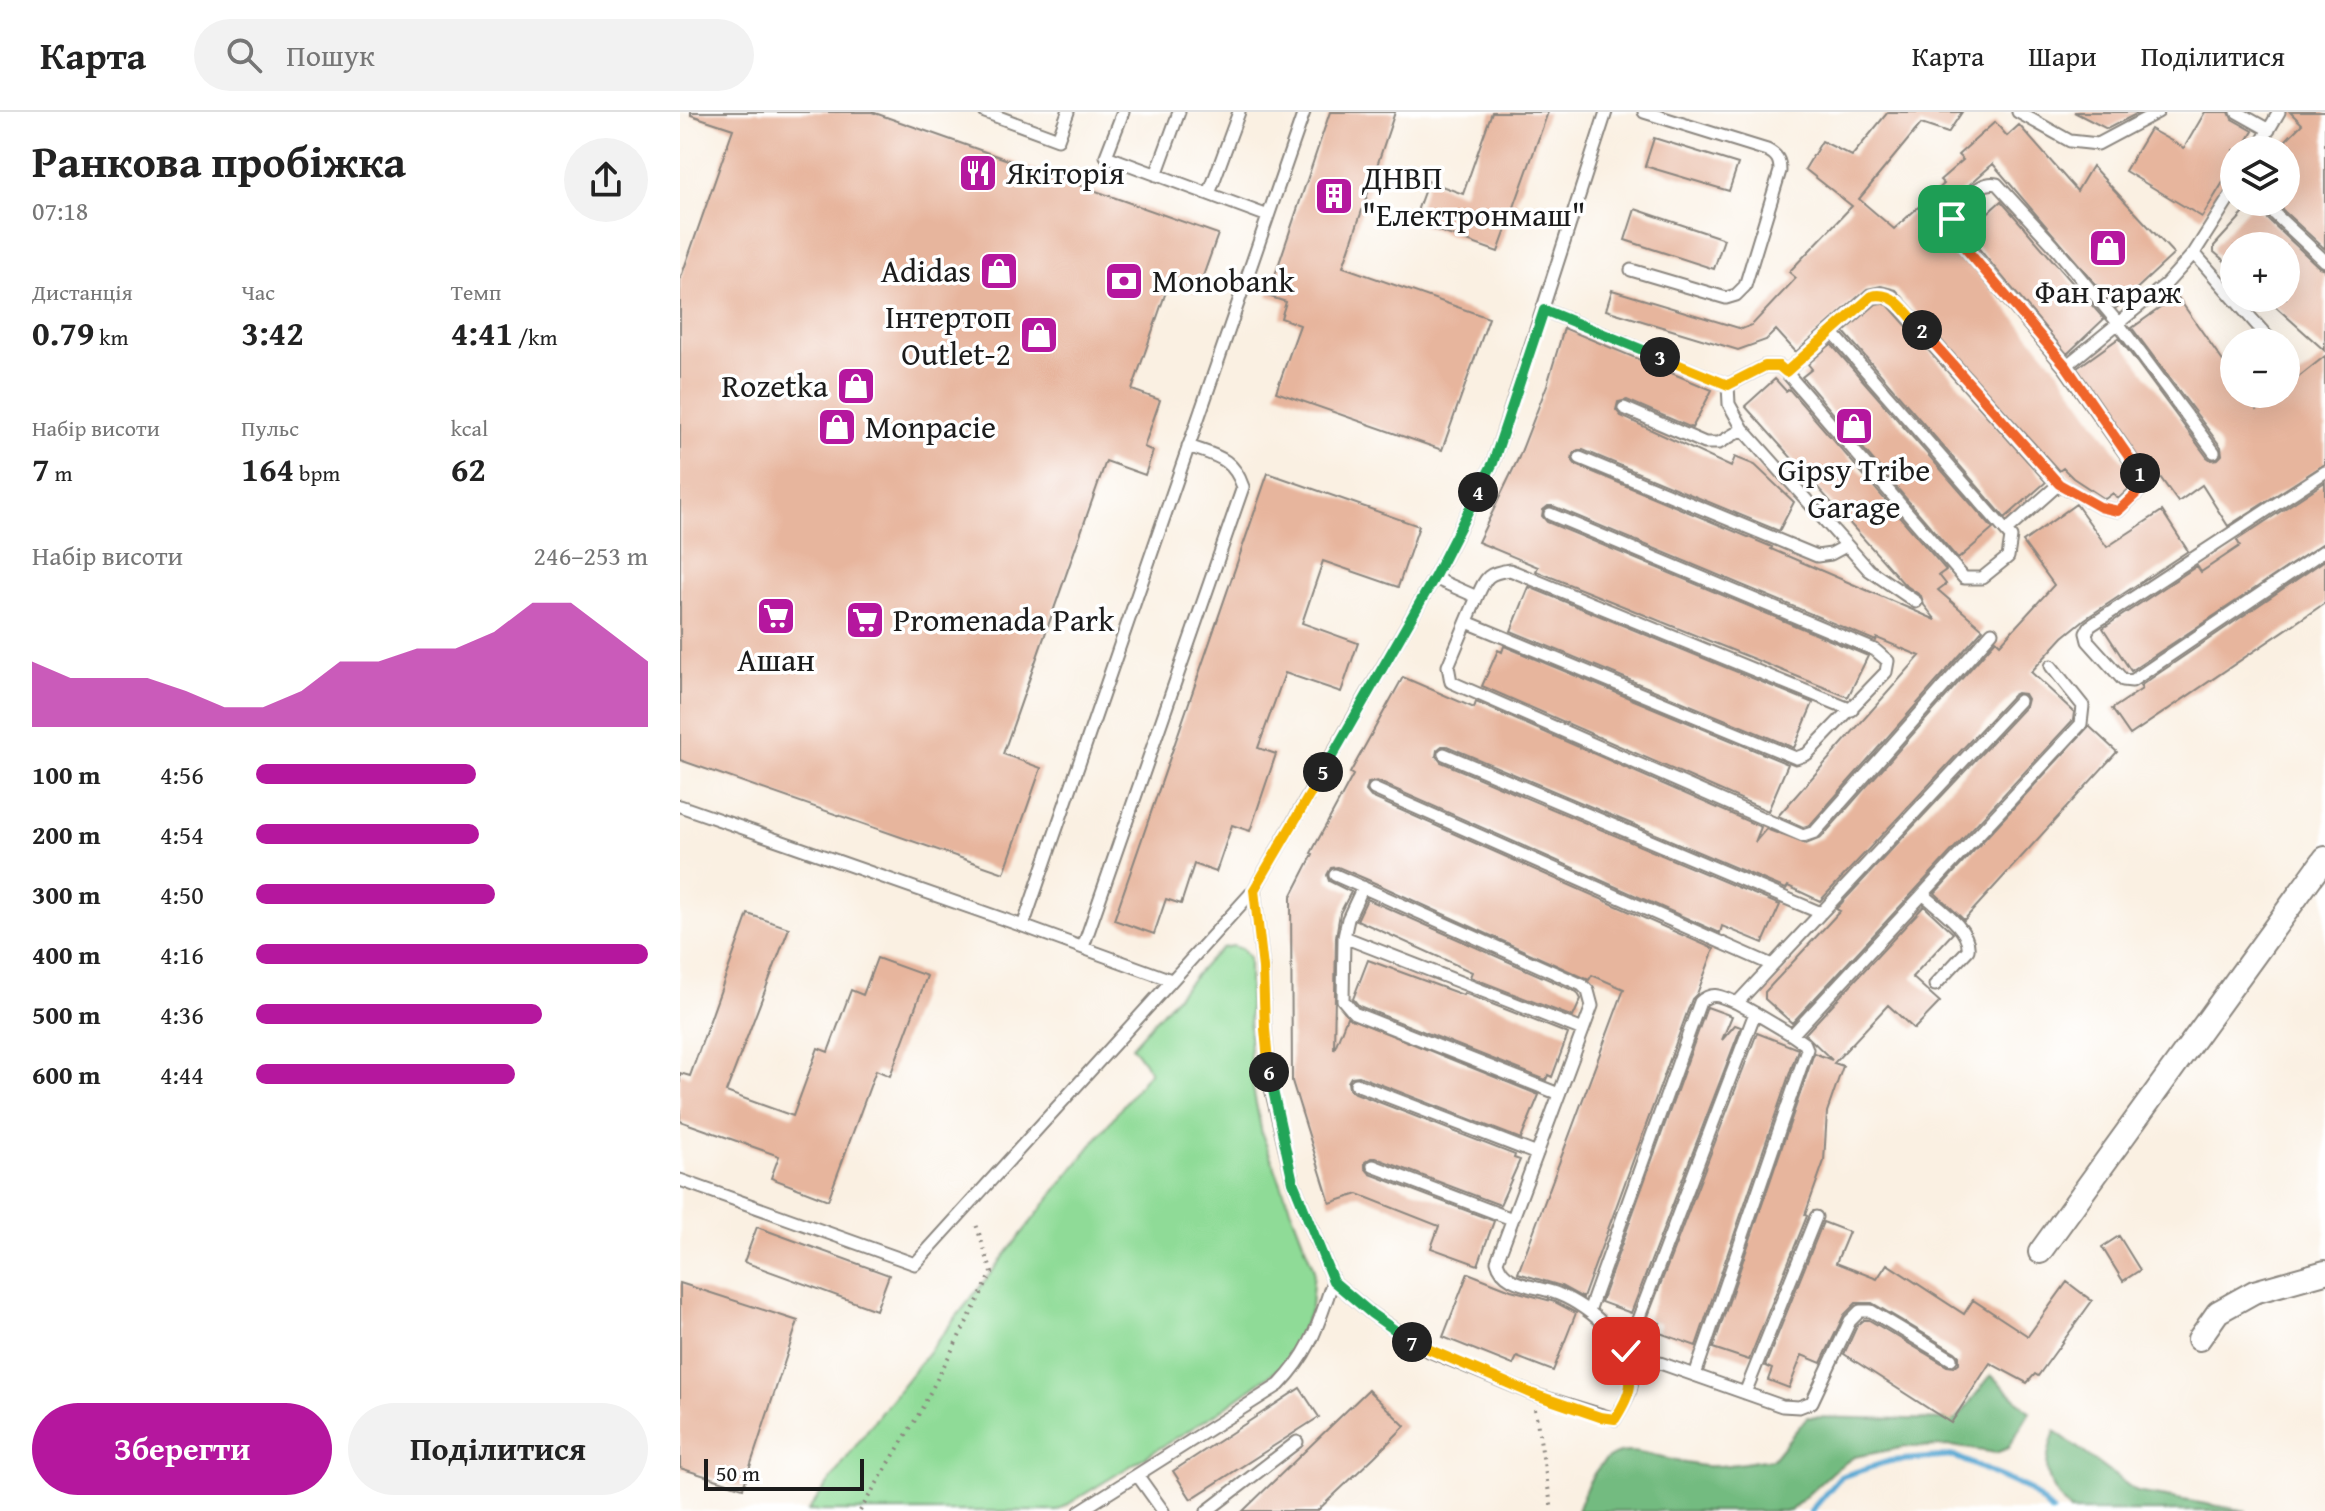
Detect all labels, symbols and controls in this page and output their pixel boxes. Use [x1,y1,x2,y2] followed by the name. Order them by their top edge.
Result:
[194,19,754,91] search box
[40,27,146,83] text: Карта
[222,33,266,77] icon: search
[286,33,375,77] text: Пошук
[1912,35,1984,76] text: Карта
[2028,35,2097,76] text: Шари
[2141,35,2285,76] text: Поділитися
[32,129,406,193] text: Ранкова пробіжка
[2220,136,2300,408] map controls
[2220,136,2300,216] button: layers
[564,138,648,222] button: share
[1005,149,1125,196] place label: Якіторія
[957,152,999,194] restaurant icon: Якіторія
[1361,154,1586,238] place label: ДНВП "Електронмаш"
[1313,175,1355,217] building icon: ДНВП "Електронмаш"
[1918,185,1986,253] pin
[32,191,88,230] text: 07:18
[1930,197,1974,241] icon: arrive
[2087,227,2129,269] shop icon: Фан гараж
[2220,232,2300,312] button: +
[881,247,971,294] place label: Adidas
[978,250,1020,292] shop icon: Adidas
[1152,257,1296,304] place label: Monobank
[1103,260,1145,302] bank icon: Monobank
[2035,268,2182,315] place label: Фан гараж
[32,276,133,308] text: Дистанція
[241,276,275,308] text: Час
[451,276,501,308] text: Темп
[885,293,1011,377] place label: Інтертоп Outlet-2
[32,308,94,357] text: 0.79
[241,308,304,357] text: 3:42
[451,308,513,357] text: 4:41
[1902,310,1942,350] pin: 2
[1018,314,1060,356] shop icon: Інтертоп Outlet-2
[1916,314,1928,346] text: 2
[94,321,128,353] text: km
[513,321,558,353] text: /km
[2220,328,2300,408] button: −
[1640,337,1680,377] pin: 3
[1654,341,1666,373] text: 3
[722,362,828,409] place label: Rozetka
[835,365,877,407] shop icon: Rozetka
[865,403,996,450] place label: Monpacie
[1833,405,1875,447] shop icon: Gipsy Tribe Garage
[816,406,858,448] shop icon: Monpacie
[32,412,160,444] text: Набір висоти
[241,412,299,444] text: Пульс
[451,412,488,444] text: kcal
[32,444,50,493] text: 7
[241,444,294,493] text: 164
[451,444,486,493] text: 62
[1778,446,1930,530] place label: Gipsy Tribe Garage
[2120,453,2160,493] pin: 1
[50,457,72,489] text: m
[294,457,340,489] text: bpm
[2134,457,2146,489] text: 1
[1458,472,1498,512] pin: 4
[1472,476,1484,508] text: 4
[32,536,183,575] text: Набір висоти
[534,536,648,575] text: 246–253 m
[755,595,797,637] supermarket icon: Ашан
[893,596,1115,643] place label: Promenada Park
[844,599,886,641] supermarket icon: Promenada Park
[737,636,815,683] place label: Ашан
[1303,752,1343,792] pin: 5
[32,755,100,794] text: 100 m
[160,755,204,794] text: 4:56
[1317,756,1329,788] text: 5
[32,815,100,854] text: 200 m
[160,815,204,854] text: 4:54
[32,875,100,914] text: 300 m
[160,875,204,914] text: 4:50
[32,935,100,974] text: 400 m
[160,935,204,974] text: 4:16
[32,995,100,1034] text: 500 m
[160,995,204,1034] text: 4:36
[1249,1052,1289,1092] pin: 6
[32,1055,100,1094] text: 600 m
[160,1055,204,1094] text: 4:44
[1263,1056,1275,1088] text: 6
[1592,1317,1660,1385] pin
[1392,1322,1432,1362] pin: 7
[1406,1326,1418,1358] text: 7
[1604,1329,1648,1373] icon: check
[32,1403,332,1495] button: Зберегти
[348,1403,648,1495] button: Поділитися
[704,1455,864,1491] scale bar
[716,1457,760,1489] text: 50 m

